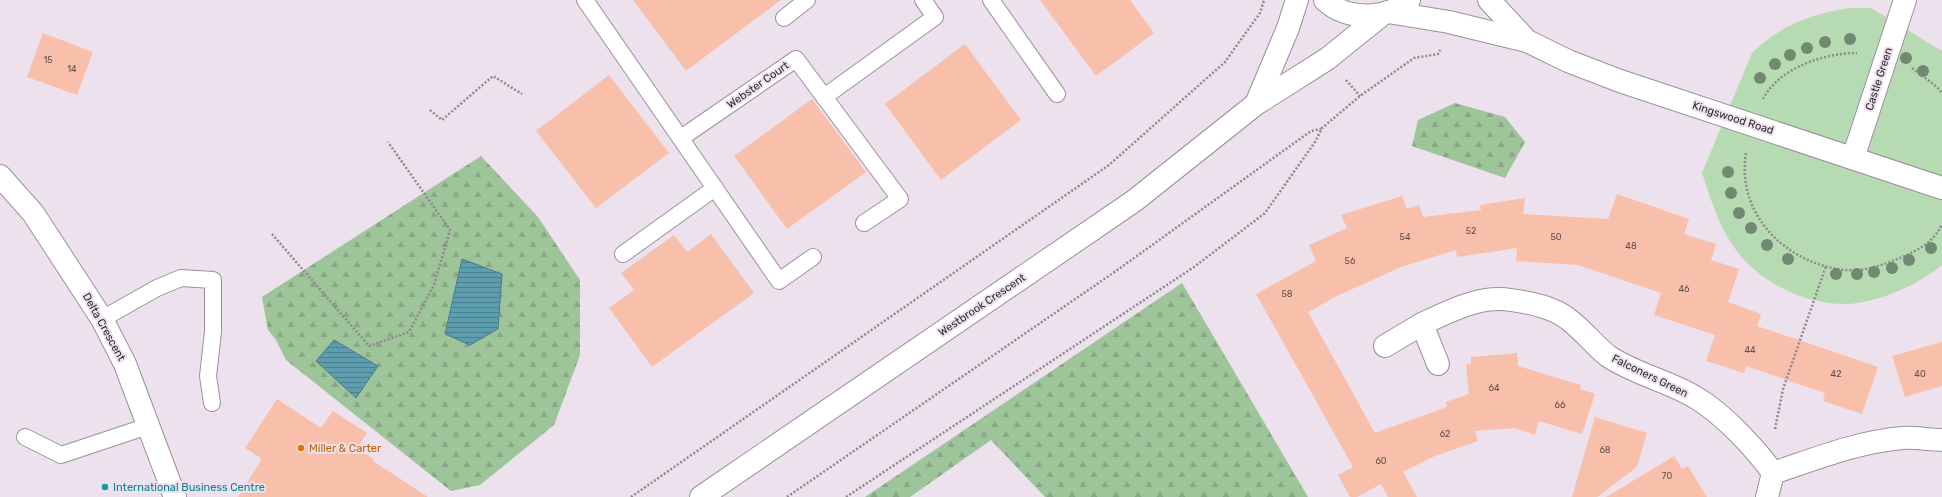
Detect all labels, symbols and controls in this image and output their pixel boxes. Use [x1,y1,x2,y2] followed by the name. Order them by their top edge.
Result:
[1863,46,1895,112] street label: Castle Green
[43,55,53,65] house number: 15
[724,58,792,111] street label: Webster Court
[67,64,77,74] house number: 14
[1691,99,1775,137] street label: Kingswood Road
[1466,226,1476,236] house number: 52
[1400,232,1411,242] house number: 54
[1550,232,1562,242] house number: 50
[1625,241,1637,251] house number: 48
[1345,256,1356,266] house number: 56
[936,271,1029,339] street label: Westbrook Crescent
[1678,284,1690,294] house number: 46
[1281,289,1293,299] house number: 58
[80,291,128,364] street label: Delta Crescent
[1744,345,1756,355] house number: 44
[1610,352,1690,400] street label: Falconers Green
[1831,369,1841,379] house number: 42
[1914,369,1926,379] house number: 40
[1488,383,1500,393] house number: 64
[1555,400,1566,410] house number: 66
[1440,429,1450,439] house number: 62
[309,442,382,455] place label: Miller & Carter
[296,443,306,453] marker: Miller & Carter
[1599,445,1611,455] house number: 68
[1375,456,1387,466] house number: 60
[1662,471,1672,481] house number: 70
[113,481,265,494] place label: International Business Centre
[100,482,110,492] marker: International Business Centre

